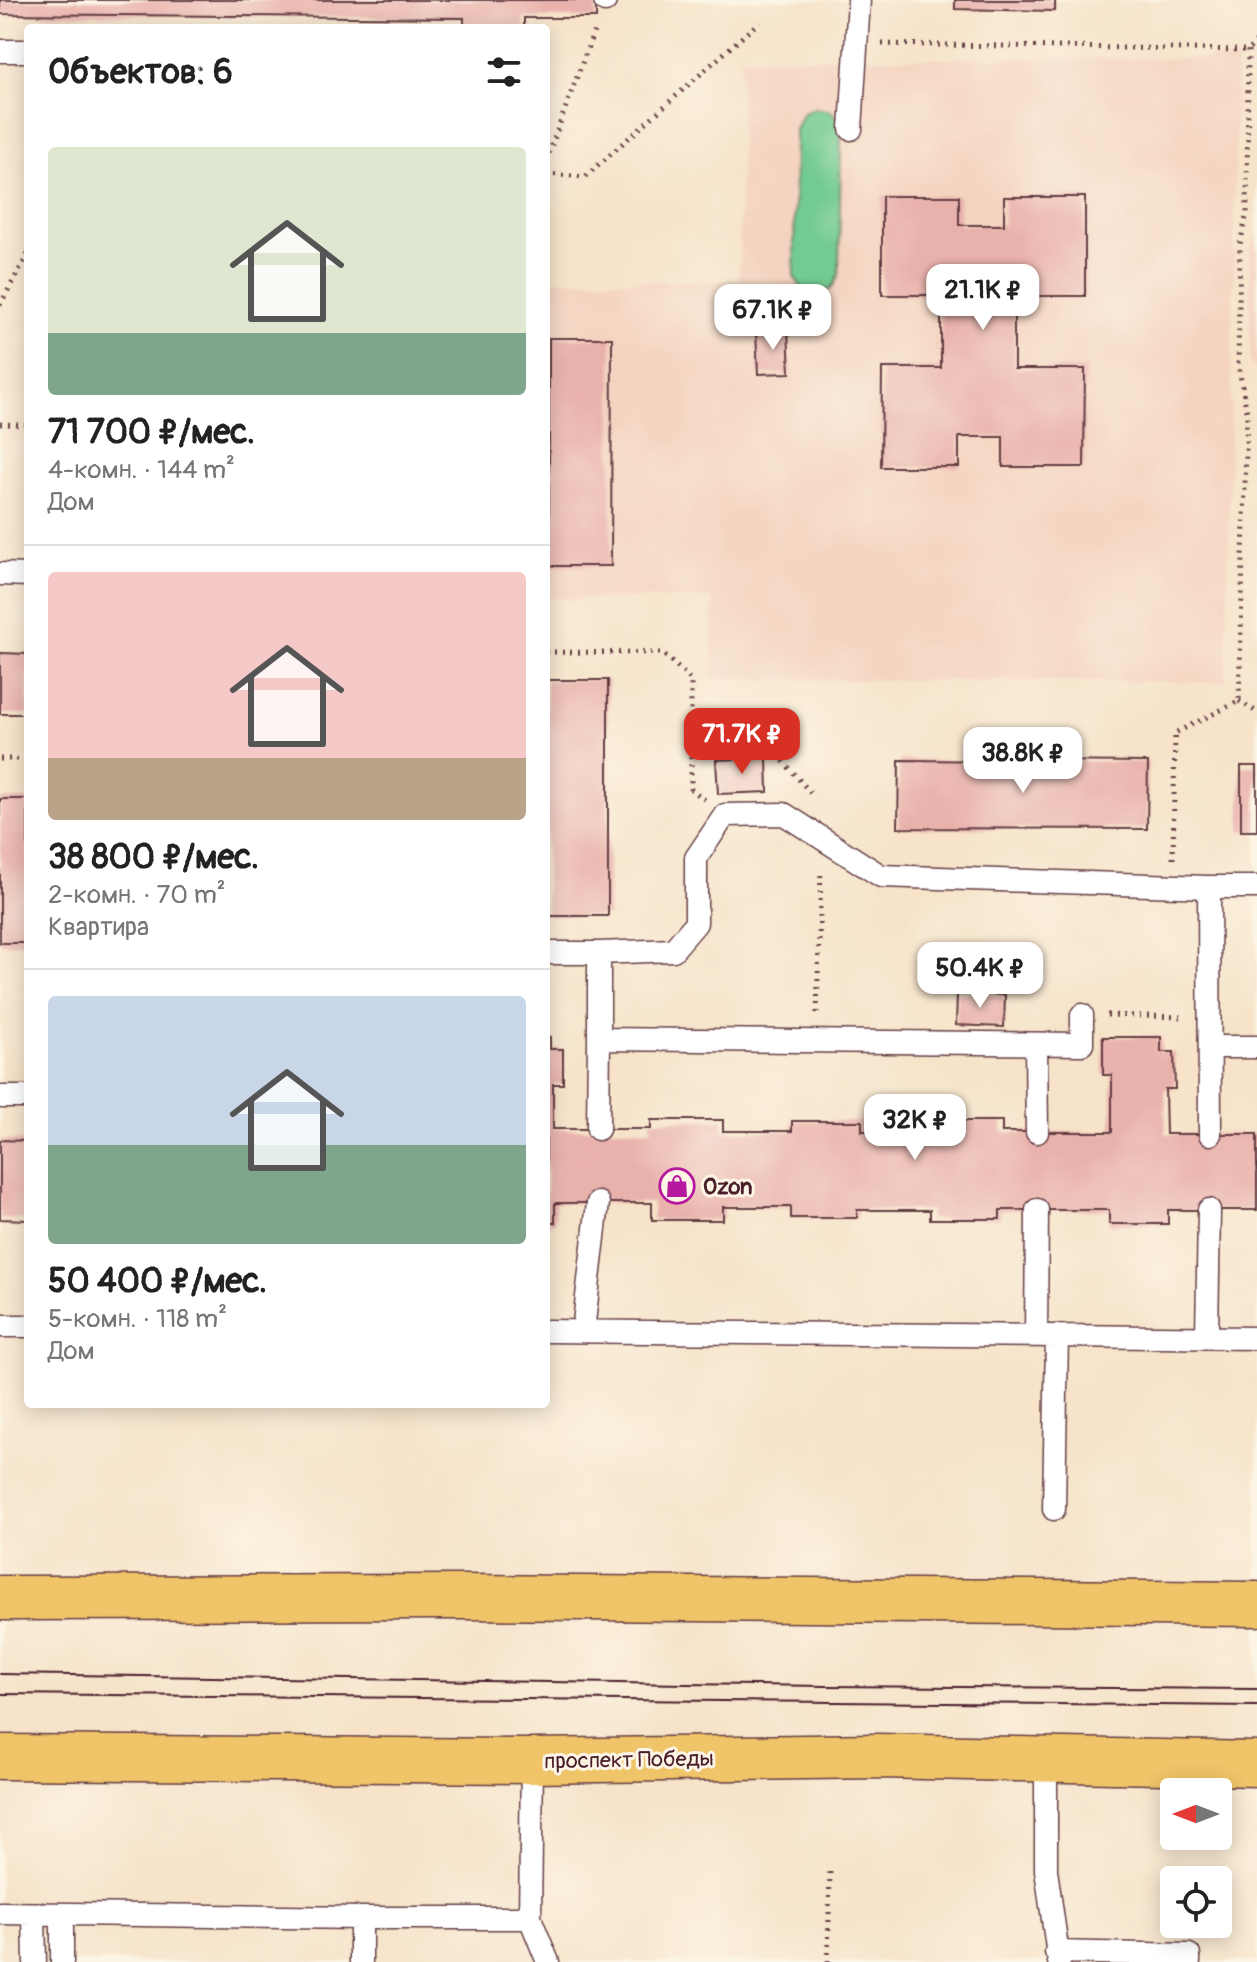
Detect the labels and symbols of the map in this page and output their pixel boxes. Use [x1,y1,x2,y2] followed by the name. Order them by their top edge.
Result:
[909,264,1057,332] pin: 21.1K ₽
[699,284,847,352] pin: 67.1K ₽
[668,708,816,776] pin: 71.7K ₽
[949,727,1097,795] pin: 38.8K ₽
[906,942,1054,1010] pin: 50.4K ₽
[859,1094,971,1162] pin: 32K ₽
[658,1167,696,1205] shop icon: Ozon
[703,1173,752,1201] place label: Ozon
[544,1745,714,1775] street label: проспект Победы
[1160,1778,1232,1850] north arrow

